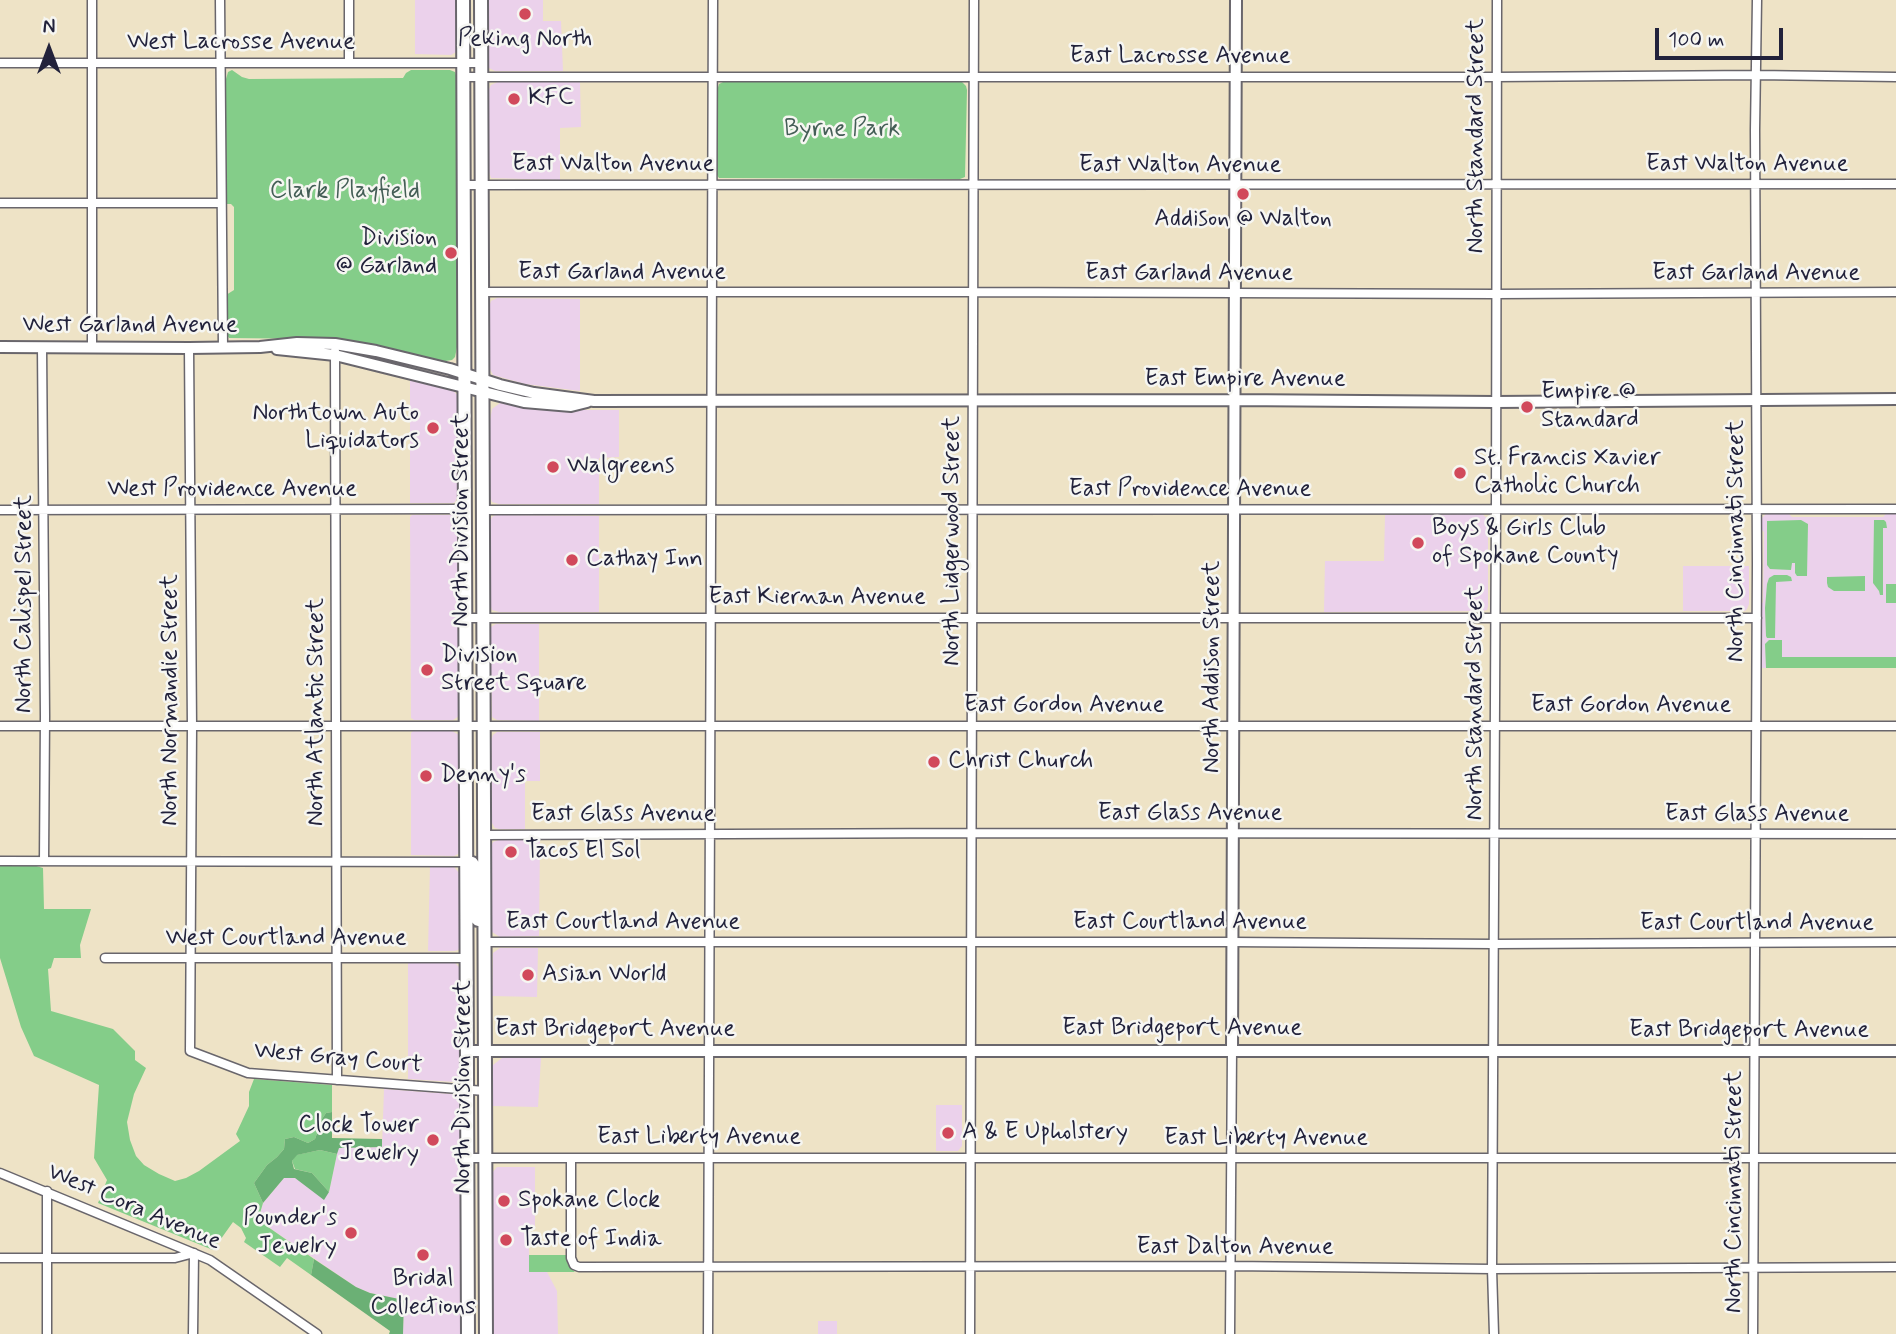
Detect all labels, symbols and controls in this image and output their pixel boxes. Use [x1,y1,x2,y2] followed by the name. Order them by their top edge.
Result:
[517,6,533,22] marker: Peking North
[14,14,84,84] north arrow
[1658,14,1786,58] scale bar
[43,15,55,40] text: N
[1463,19,1491,253] street label: North Standard Street
[458,26,592,54] place label: Peking North
[1668,26,1724,54] text: 100 m
[127,29,355,57] street label: West Lacrosse Avenue
[1070,43,1290,71] street label: East Lacrosse Avenue
[528,85,573,113] place label: KFC
[506,91,522,107] marker: KFC
[784,116,900,144] park label: Byrne Park
[512,151,714,179] street label: East Walton Avenue
[1646,151,1848,179] street label: East Walton Avenue
[1079,152,1281,180] street label: East Walton Avenue
[270,178,420,206] park label: Clark Playfield
[1235,186,1251,202] marker: Addison @ Walton
[1154,206,1332,234] place label: Addison @ Walton
[335,225,437,281] place label: Division @ Garland
[443,245,459,261] marker: Division @ Garland
[518,259,726,287] street label: East Garland Avenue
[1085,260,1293,288] street label: East Garland Avenue
[1652,260,1860,288] street label: East Garland Avenue
[22,312,238,340] street label: West Garland Avenue
[1144,366,1346,394] street label: East Empire Avenue
[1541,379,1639,435] place label: Empire @ Standard
[1519,399,1535,415] marker: Empire @ Standard
[253,400,419,456] place label: Northtown Auto Liquidators
[448,413,476,627] street label: North Division Street
[939,416,967,666] street label: North Lidgerwood Street
[425,420,441,436] marker: Northtown Auto Liquidators
[1723,420,1751,662] street label: North Cincinnati Street
[1474,445,1661,501] place label: St. Francis Xavier Catholic Church
[567,453,675,481] place label: Walgreens
[545,459,561,475] marker: Walgreens
[1452,465,1468,481] marker: St. Francis Xavier Catholic Church
[107,476,357,504] street label: West Providence Avenue
[1069,476,1311,504] street label: East Providence Avenue
[11,495,39,713] street label: North Calispel Street
[1432,515,1619,571] place label: Boys & Girls Club of Spokane County
[1410,535,1426,551] marker: Boys & Girls Club of Spokane County
[586,546,703,574] place label: Cathay Inn
[564,552,580,568] marker: Cathay Inn
[1199,561,1227,773] street label: North Addison Street
[157,574,185,826] street label: North Normandie Street
[708,584,926,612] street label: East Kiernan Avenue
[1462,586,1490,820] street label: North Standard Street
[303,598,331,826] street label: North Atlantic Street
[441,642,587,698] place label: Division Street Square
[419,662,435,678] marker: Division Street Square
[964,692,1164,720] street label: East Gordon Avenue
[1531,692,1731,720] street label: East Gordon Avenue
[948,748,1093,776] place label: Christ Church
[926,754,942,770] marker: Christ Church
[440,762,526,790] place label: Denny's
[418,768,434,784] marker: Denny's
[1098,800,1282,828] street label: East Glass Avenue
[531,801,715,829] street label: East Glass Avenue
[1665,801,1849,829] street label: East Glass Avenue
[525,838,640,866] place label: Tacos El Sol
[503,844,519,860] marker: Tacos El Sol
[506,909,740,937] street label: East Courtland Avenue
[1073,909,1307,937] street label: East Courtland Avenue
[1640,910,1874,938] street label: East Courtland Avenue
[165,925,407,953] street label: West Courtland Avenue
[542,961,667,989] place label: Asian World
[520,967,536,983] marker: Asian World
[450,980,478,1194] street label: North Division Street
[1062,1015,1302,1043] street label: East Bridgeport Avenue
[495,1016,735,1044] street label: East Bridgeport Avenue
[1629,1017,1869,1045] street label: East Bridgeport Avenue
[253,1037,423,1081] street label: West Gray Court
[1721,1071,1749,1313] street label: North Cincinnati Street
[298,1112,419,1168] place label: Clock Tower Jewelry
[962,1119,1128,1147] place label: A & E Upholstery
[597,1124,801,1152] street label: East Liberty Avenue
[940,1125,956,1141] marker: A & E Upholstery
[1164,1125,1368,1153] street label: East Liberty Avenue
[425,1132,441,1148] marker: Clock Tower Jewelry
[43,1158,225,1258] street label: West Cora Avenue
[518,1187,660,1215] place label: Spokane Clock
[496,1193,512,1209] marker: Spokane Clock
[243,1205,337,1261] place label: Pounder's Jewelry
[343,1225,359,1241] marker: Pounder's Jewelry
[520,1226,662,1254] place label: Taste of India
[498,1232,514,1248] marker: Taste of India
[1136,1234,1334,1262] street label: East Dalton Avenue
[415,1247,431,1263] marker: Bridal Collections
[370,1266,476,1322] place label: Bridal Collections

